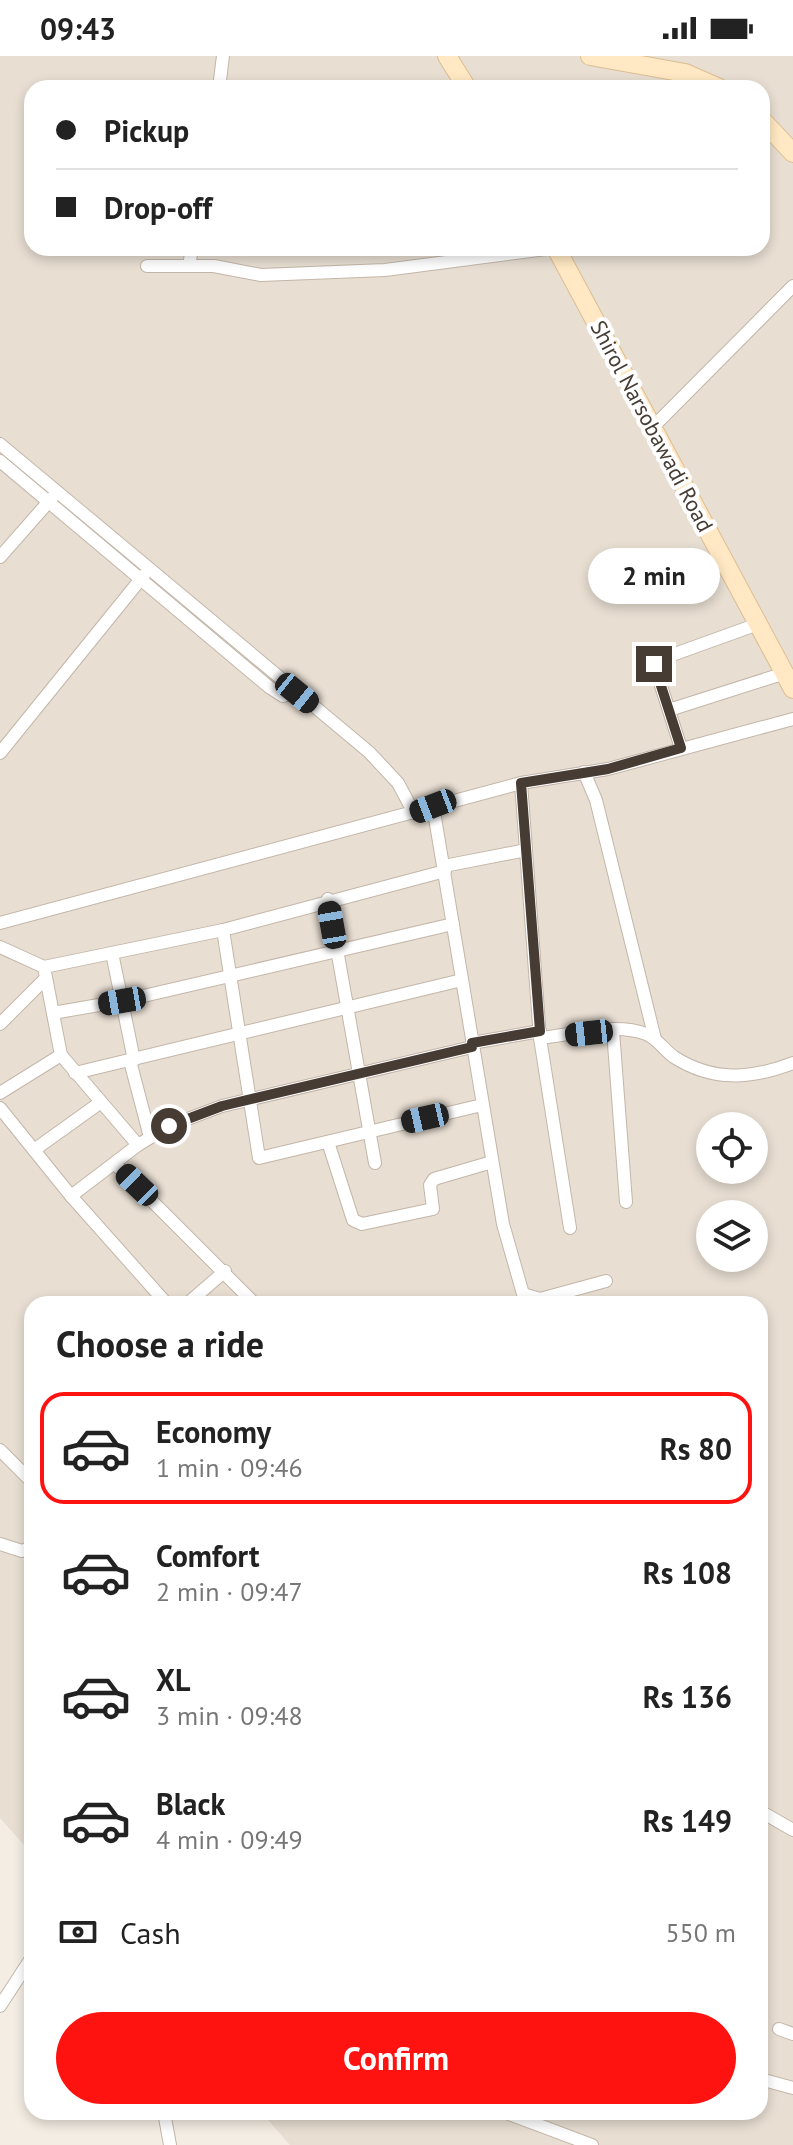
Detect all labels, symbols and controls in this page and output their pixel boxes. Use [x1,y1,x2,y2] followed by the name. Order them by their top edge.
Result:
[40,9,116,48] text: 09:43
[104,111,189,150] text: Pickup
[104,188,212,227] text: Drop-off
[584,315,720,537] street label: Shirol Narsobawadi Road
[588,548,720,604] callout: 2 min
[622,559,686,592] text: 2 min
[636,646,672,682] route end
[271,669,323,717] car
[406,786,460,826] car
[316,899,348,951] car
[96,985,148,1017] car
[564,1019,614,1047] car
[399,1101,451,1135] car
[151,1108,187,1144] route start
[696,1112,768,1272] map controls
[696,1112,768,1184] button: locate
[111,1160,163,1210] car
[696,1200,768,1272] button: layers
[56,1320,264,1367] text: Choose a ride
[60,1412,132,1484] icon: car
[156,1412,271,1451] text: Economy
[660,1429,732,1468] text: Rs 80
[156,1451,303,1484] text: 1 min · 09:46
[60,1536,132,1608] icon: car
[156,1536,259,1575] text: Comfort
[643,1553,732,1592] text: Rs 108
[156,1575,303,1608] text: 2 min · 09:47
[60,1660,132,1732] icon: car
[156,1660,190,1699] text: XL
[643,1677,732,1716] text: Rs 136
[156,1699,303,1732] text: 3 min · 09:48
[60,1784,132,1856] icon: car
[156,1784,225,1823] text: Black
[643,1801,732,1840] text: Rs 149
[156,1823,303,1856] text: 4 min · 09:49
[56,1910,100,1954] icon: cash
[120,1913,181,1952] text: Cash
[665,1916,736,1949] text: 550 m
[56,2012,736,2104] button: Confirm

